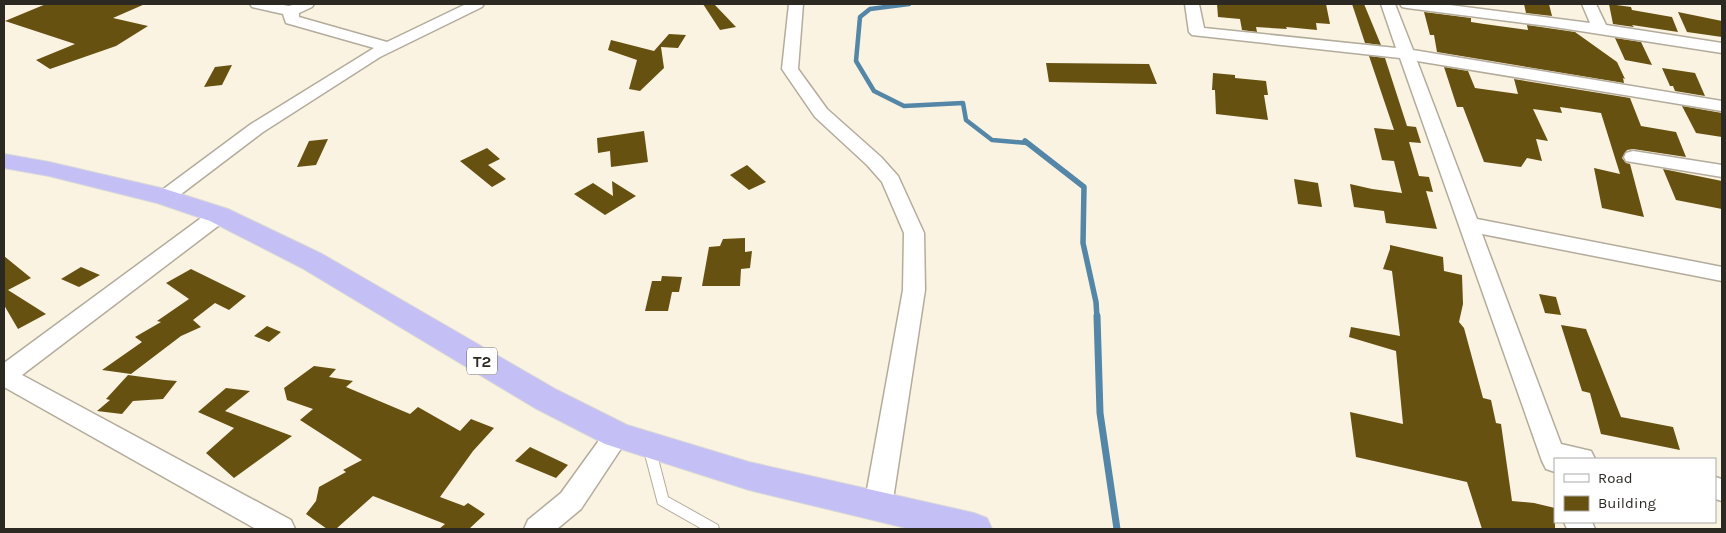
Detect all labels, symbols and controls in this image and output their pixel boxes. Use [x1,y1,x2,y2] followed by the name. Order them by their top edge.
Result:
[467,348,497,374] road number: T2
[1554,458,1716,523] legend
[1598,469,1633,487] text: Road
[1598,494,1656,512] text: Building

